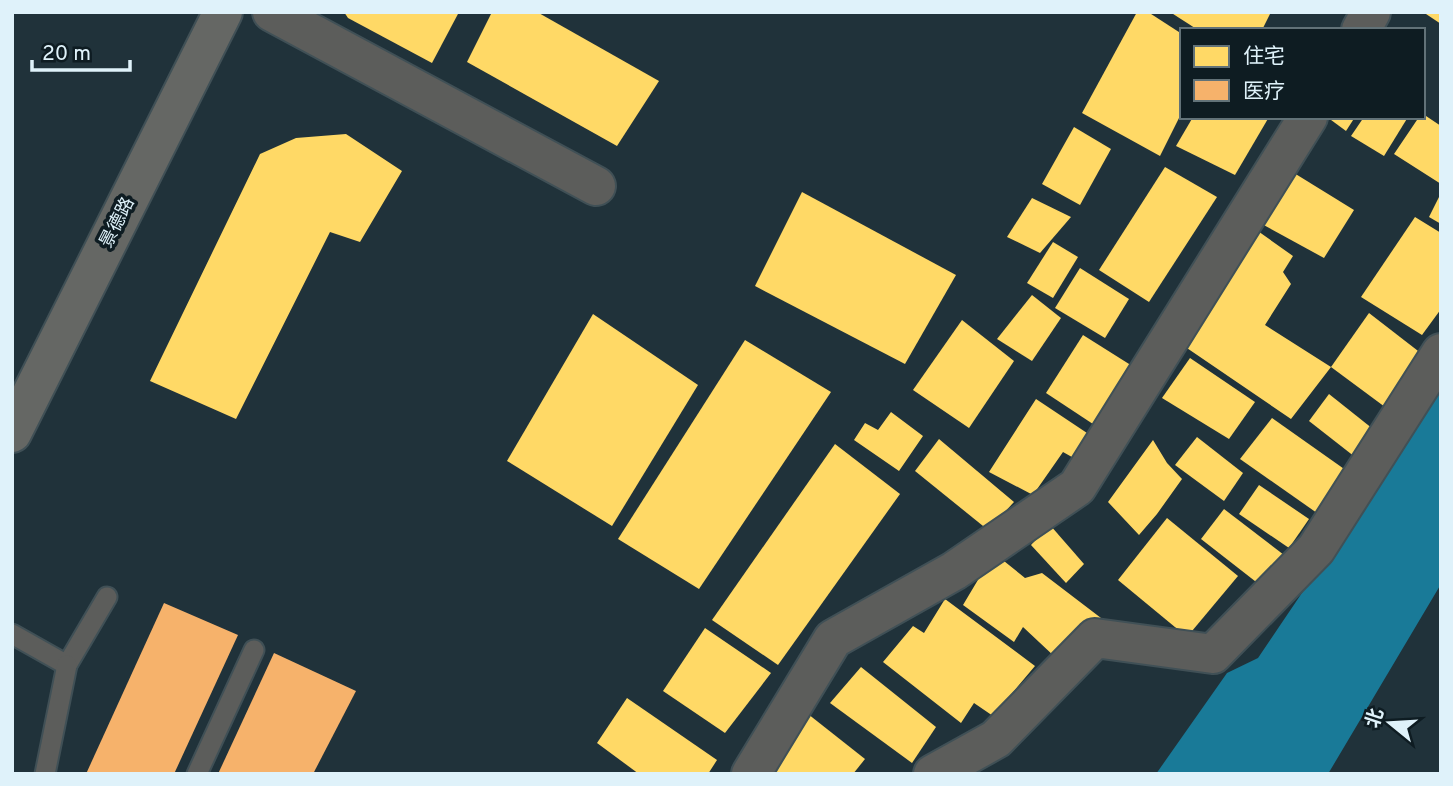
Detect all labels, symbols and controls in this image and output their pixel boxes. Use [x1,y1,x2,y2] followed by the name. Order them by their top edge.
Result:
[32,28,130,72] scale bar
[1180,28,1425,119] legend
[42,41,91,68] text: 20 m
[1243,44,1285,71] text: 住宅
[1243,79,1285,106] text: 医疗
[95,194,141,252] street label: 景德路
[1355,688,1425,758] north arrow
[1361,706,1390,731] text: 北

